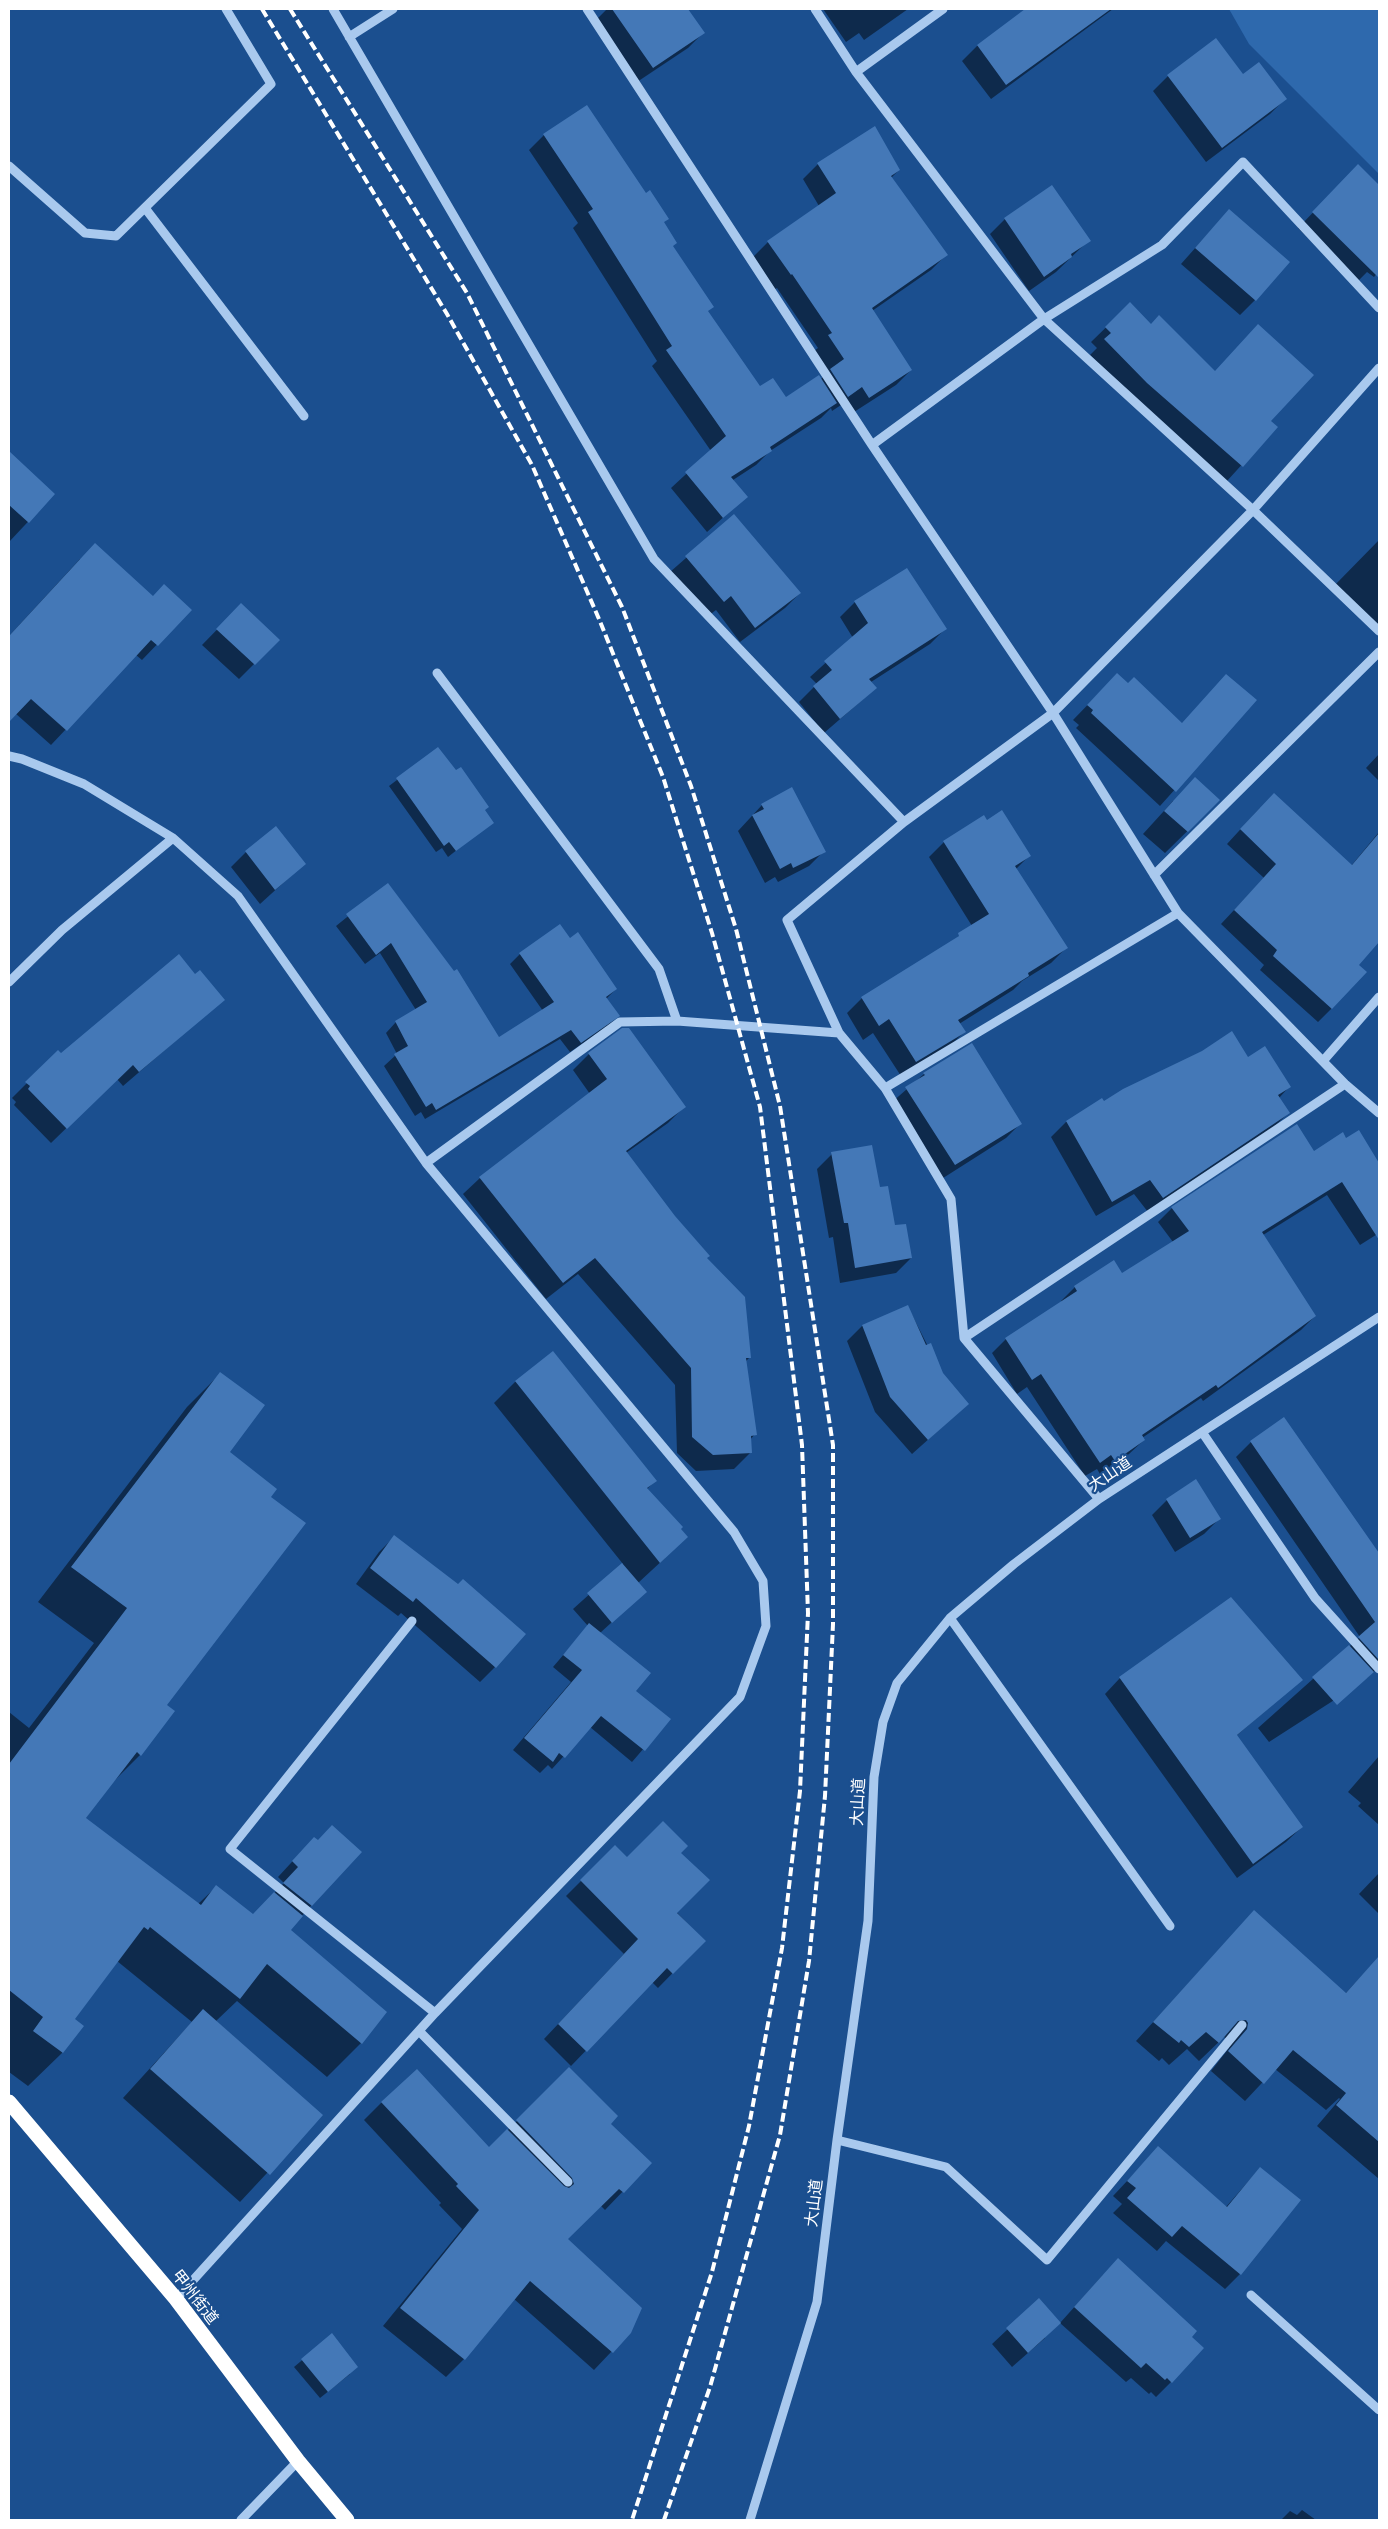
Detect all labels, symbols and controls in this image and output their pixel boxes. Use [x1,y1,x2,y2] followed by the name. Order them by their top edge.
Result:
[1085,1453,1135,1495] street label: 大山道
[847,1778,869,1826] street label: 大山道
[802,2178,826,2228] street label: 大山道
[168,2266,222,2328] street label: 甲州街道

